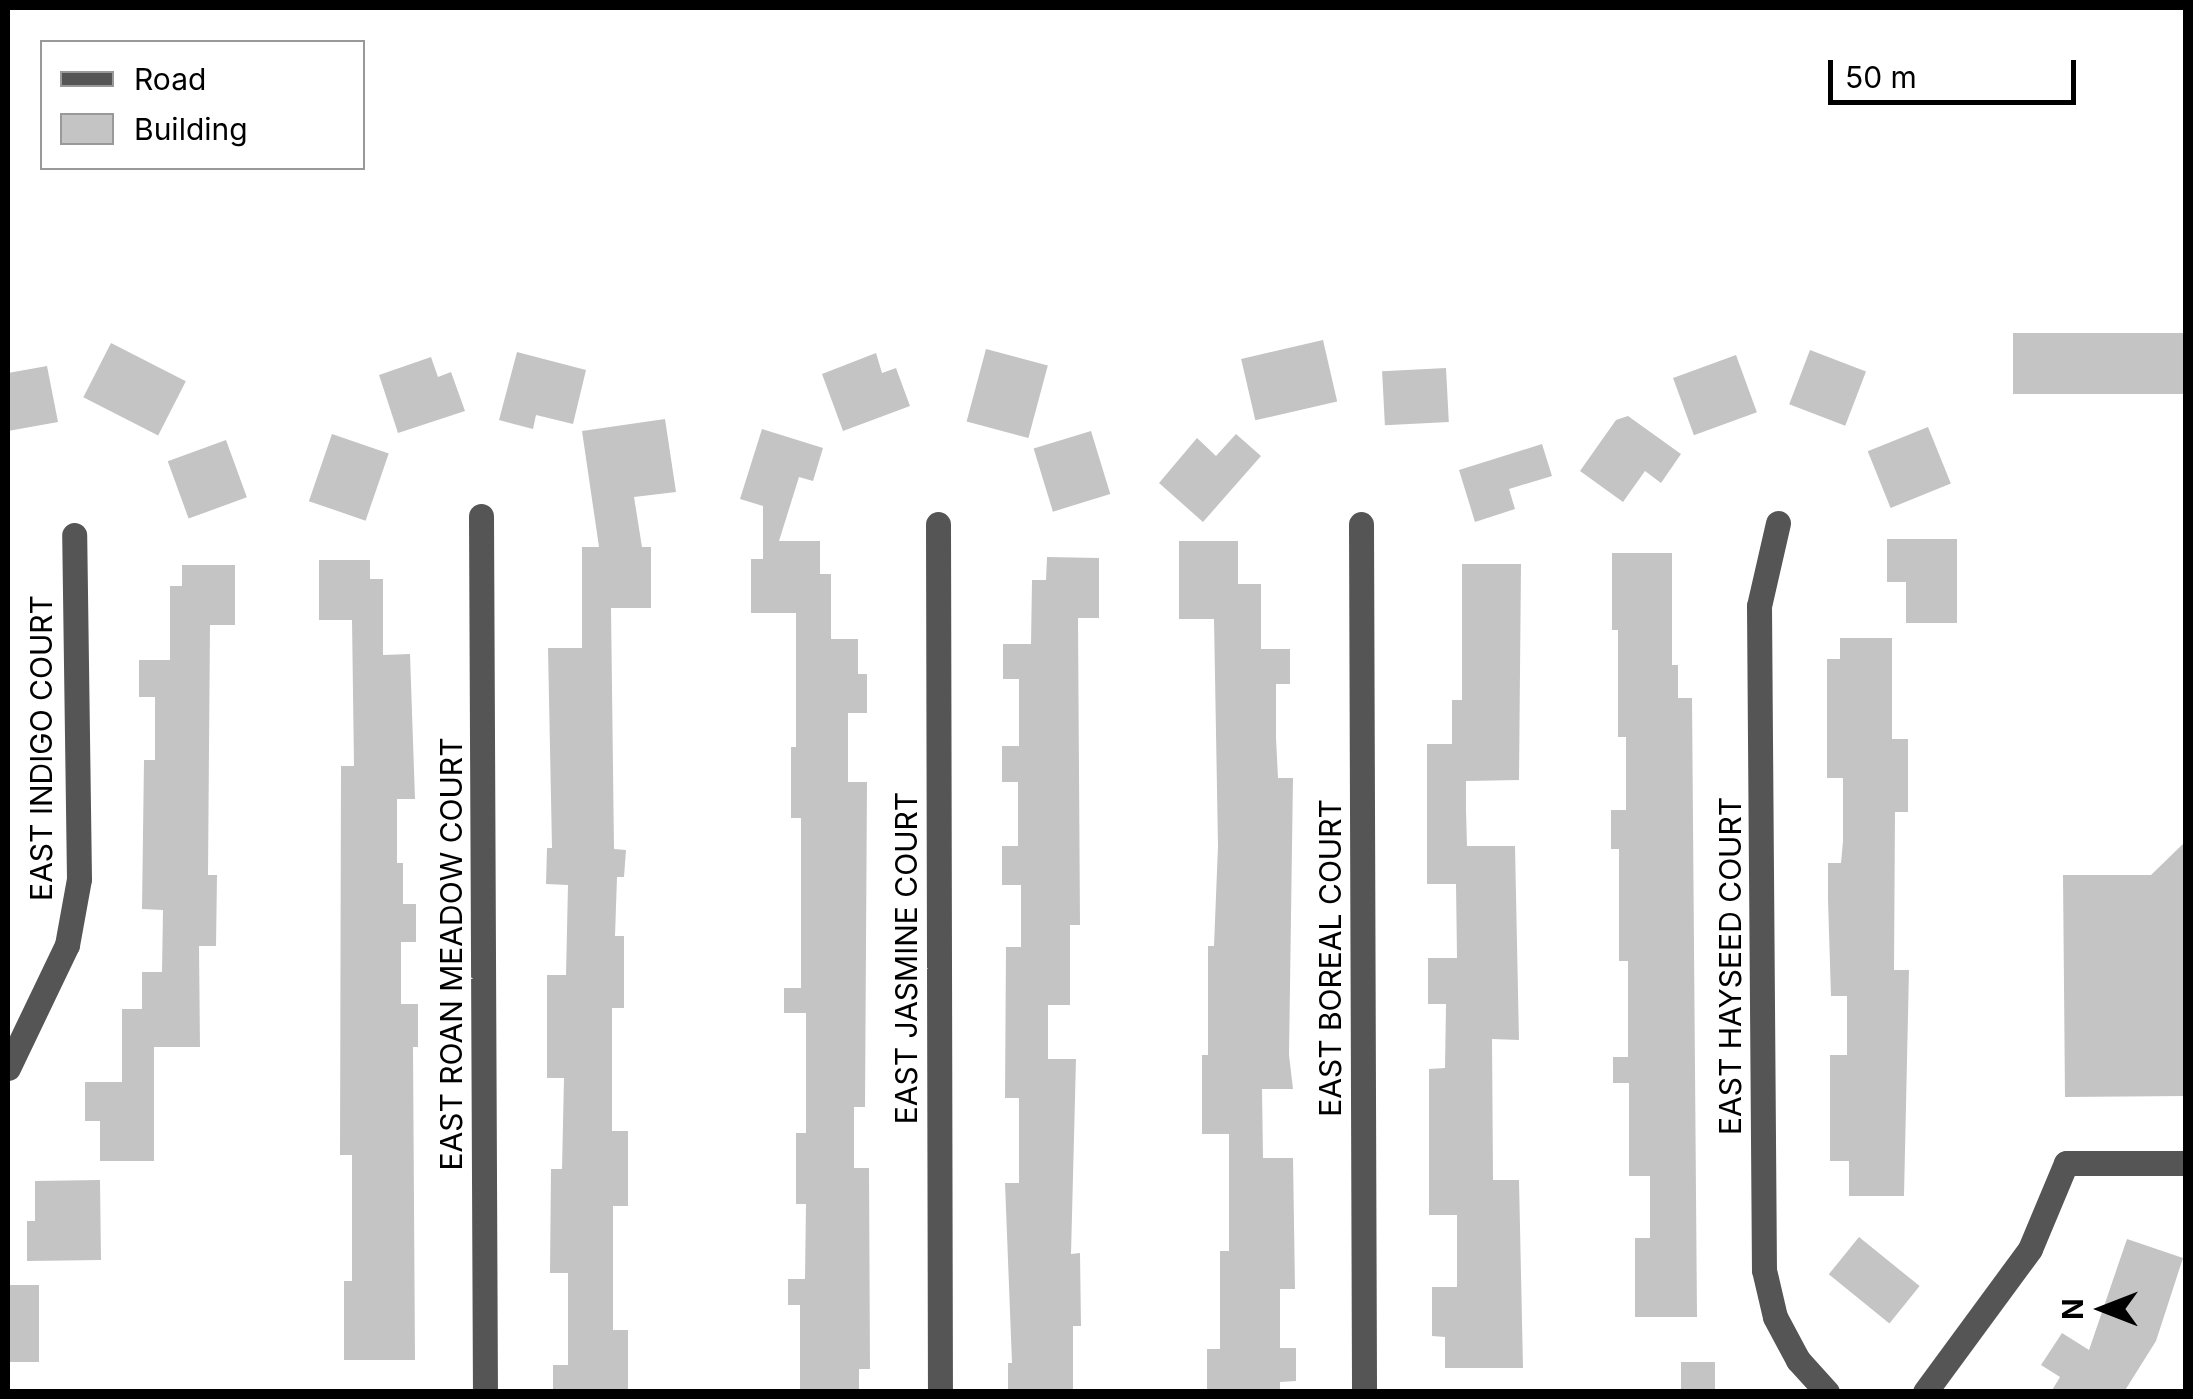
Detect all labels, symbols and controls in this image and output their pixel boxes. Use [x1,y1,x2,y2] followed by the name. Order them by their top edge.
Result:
[40,40,365,170] legend
[1833,40,2080,102] scale bar
[1845,59,1917,95] text: 50 m
[134,61,206,97] text: Road
[134,111,248,147] text: Building
[23,595,59,901] street label: EAST INDIGO COURT
[433,737,469,1171] street label: EAST ROAN MEADOW COURT
[888,792,924,1124] street label: EAST JASMINE COURT
[1712,797,1748,1135] street label: EAST HAYSEED COURT
[1312,799,1348,1117] street label: EAST BOREAL COURT
[2053,1259,2153,1359] north arrow
[2056,1298,2090,1320] text: N

